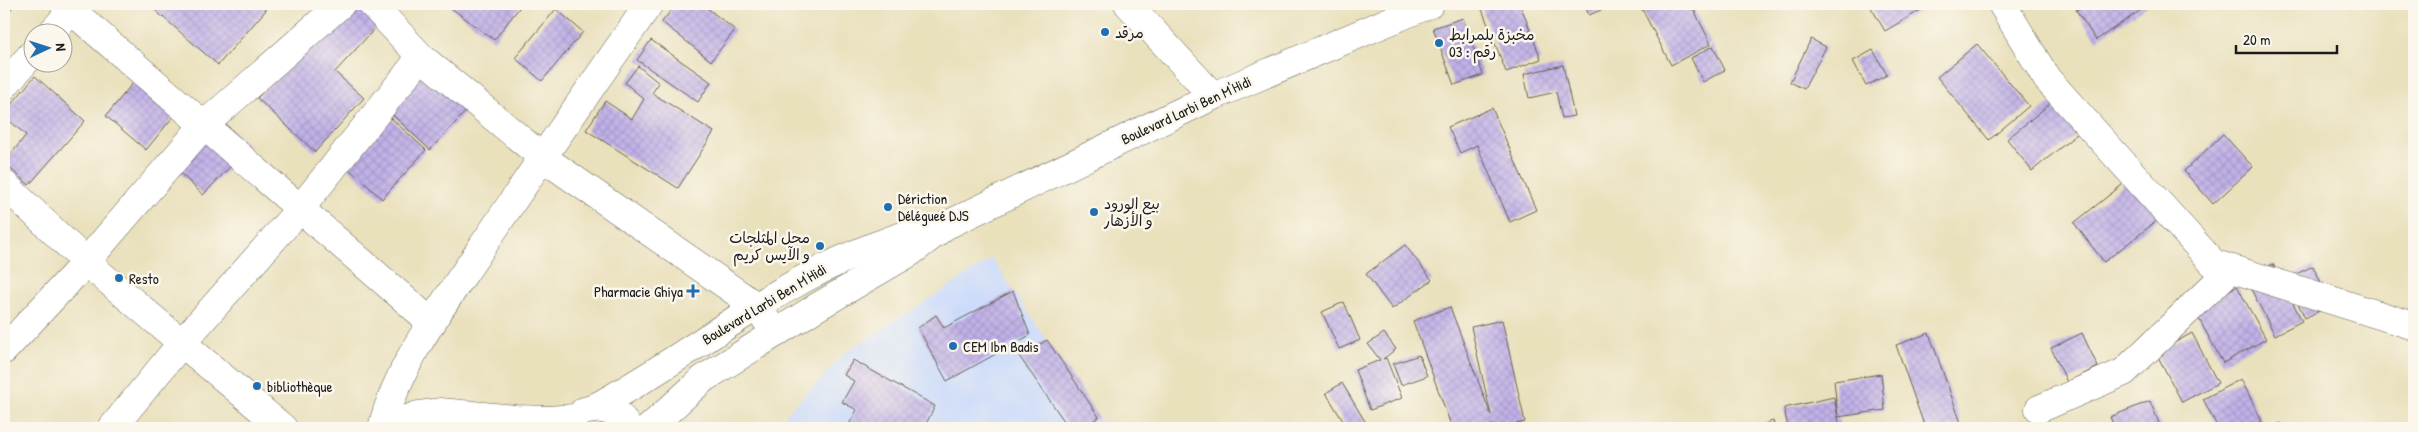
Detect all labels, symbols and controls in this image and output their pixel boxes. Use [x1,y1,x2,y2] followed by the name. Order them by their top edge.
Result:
[22,22,72,72] north arrow
[1115,22,1144,43] place label: مرقد
[2236,22,2337,54] scale bar
[1449,24,1534,64] place label: مخبزة بلمرابط رقم : 03
[1099,26,1111,38] marker: مرقد
[2243,29,2270,50] text: 20 m
[1433,37,1445,49] marker: مخبزة بلمرابط رقم : 03
[52,43,71,52] text: N
[1117,71,1255,149] street label: Boulevard Larbi Ben M'Hidi
[898,188,969,226] place label: Dériction Délégueé DJS
[1103,193,1160,231] place label: بيع الورود و الأزهار
[882,201,894,213] marker: Dériction Délégueé DJS
[1088,206,1100,218] marker: بيع الورود و الأزهار
[729,227,810,267] place label: محل المثلجات و الآيس كريم
[814,240,826,252] marker: محل المثلجات و الآيس كريم
[698,259,830,349] street label: Boulevard Larbi Ben M'Hidi
[129,268,159,289] place label: Resto
[113,272,125,284] marker: Resto
[594,281,683,302] place label: Pharmacie Ghiya
[687,285,699,297] marker: Pharmacie Ghiya
[963,336,1039,357] place label: CEM Ibn Badis
[947,340,959,352] marker: CEM Ibn Badis
[267,376,332,397] place label: bibliothèque
[251,380,263,392] marker: bibliothèque

